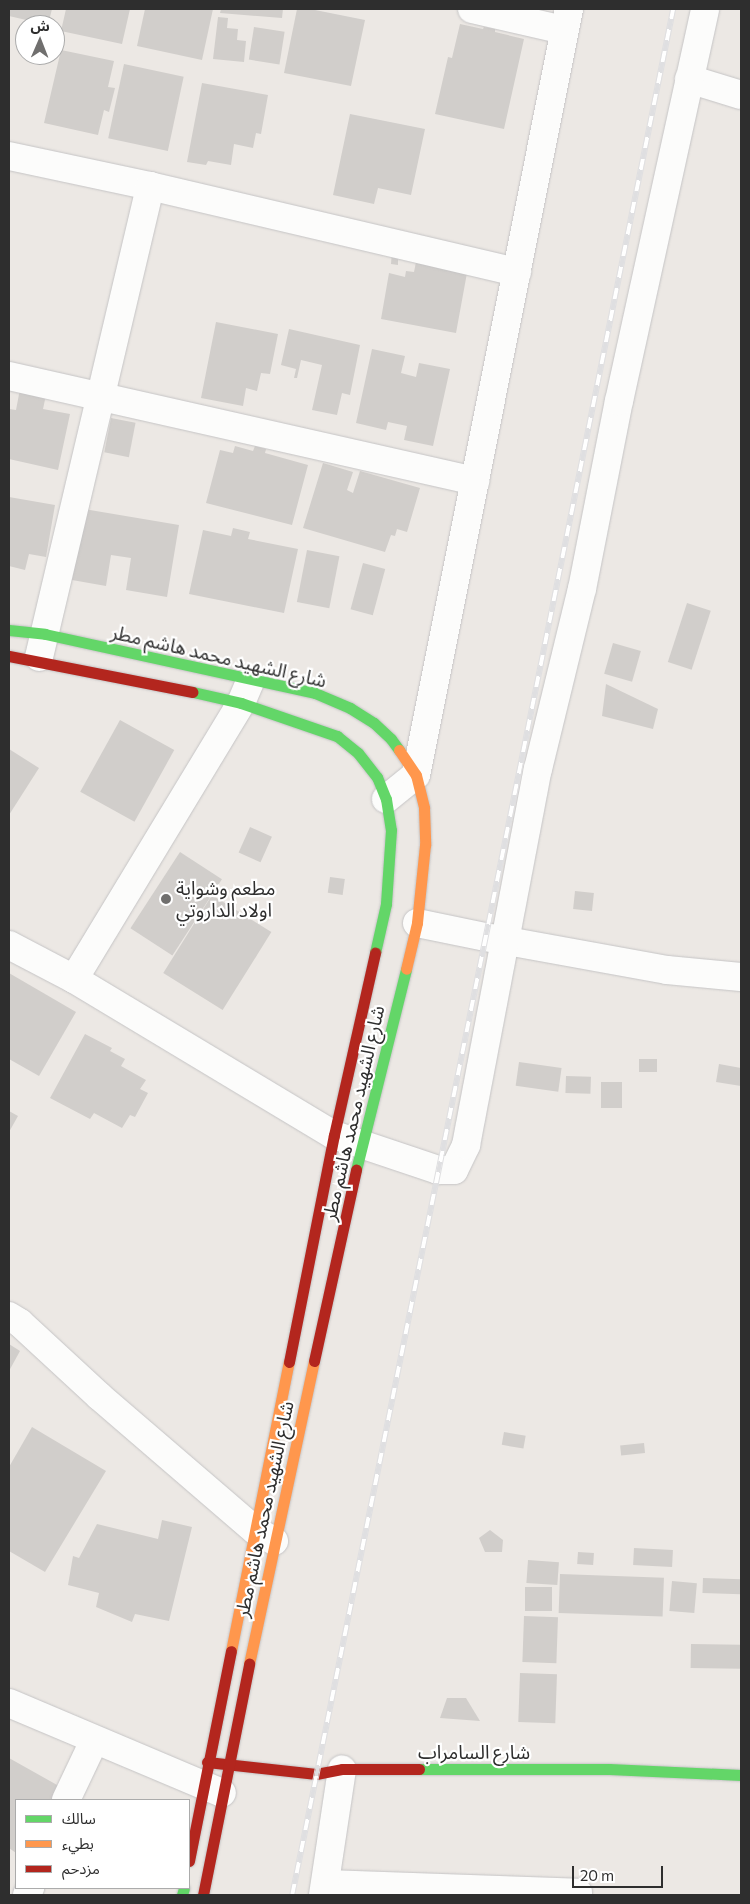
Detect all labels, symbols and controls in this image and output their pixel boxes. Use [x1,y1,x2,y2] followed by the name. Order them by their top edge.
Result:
[15,15,65,65] north arrow
[31,17,50,34] text: ش
[109,620,329,692] street label: شارع الشهيد محمد هاشم مطر
[176,877,275,921] place label: مطعم وشواية اولاد الداروتي
[160,893,172,905] marker: مطعم وشواية اولاد الداروتي
[317,1003,389,1223] street label: شارع الشهيد محمد هاشم مطر
[230,1399,298,1619] street label: شارع الشهيد محمد هاشم مطر
[418,1741,530,1763] street label: شارع السامراب
[15,1799,190,1889] legend
[62,1809,96,1827] text: سالك
[62,1834,94,1852] text: بطيء
[575,1856,666,1888] scale bar
[62,1859,100,1877] text: مزدحم
[580,1866,614,1884] text: 20 m

